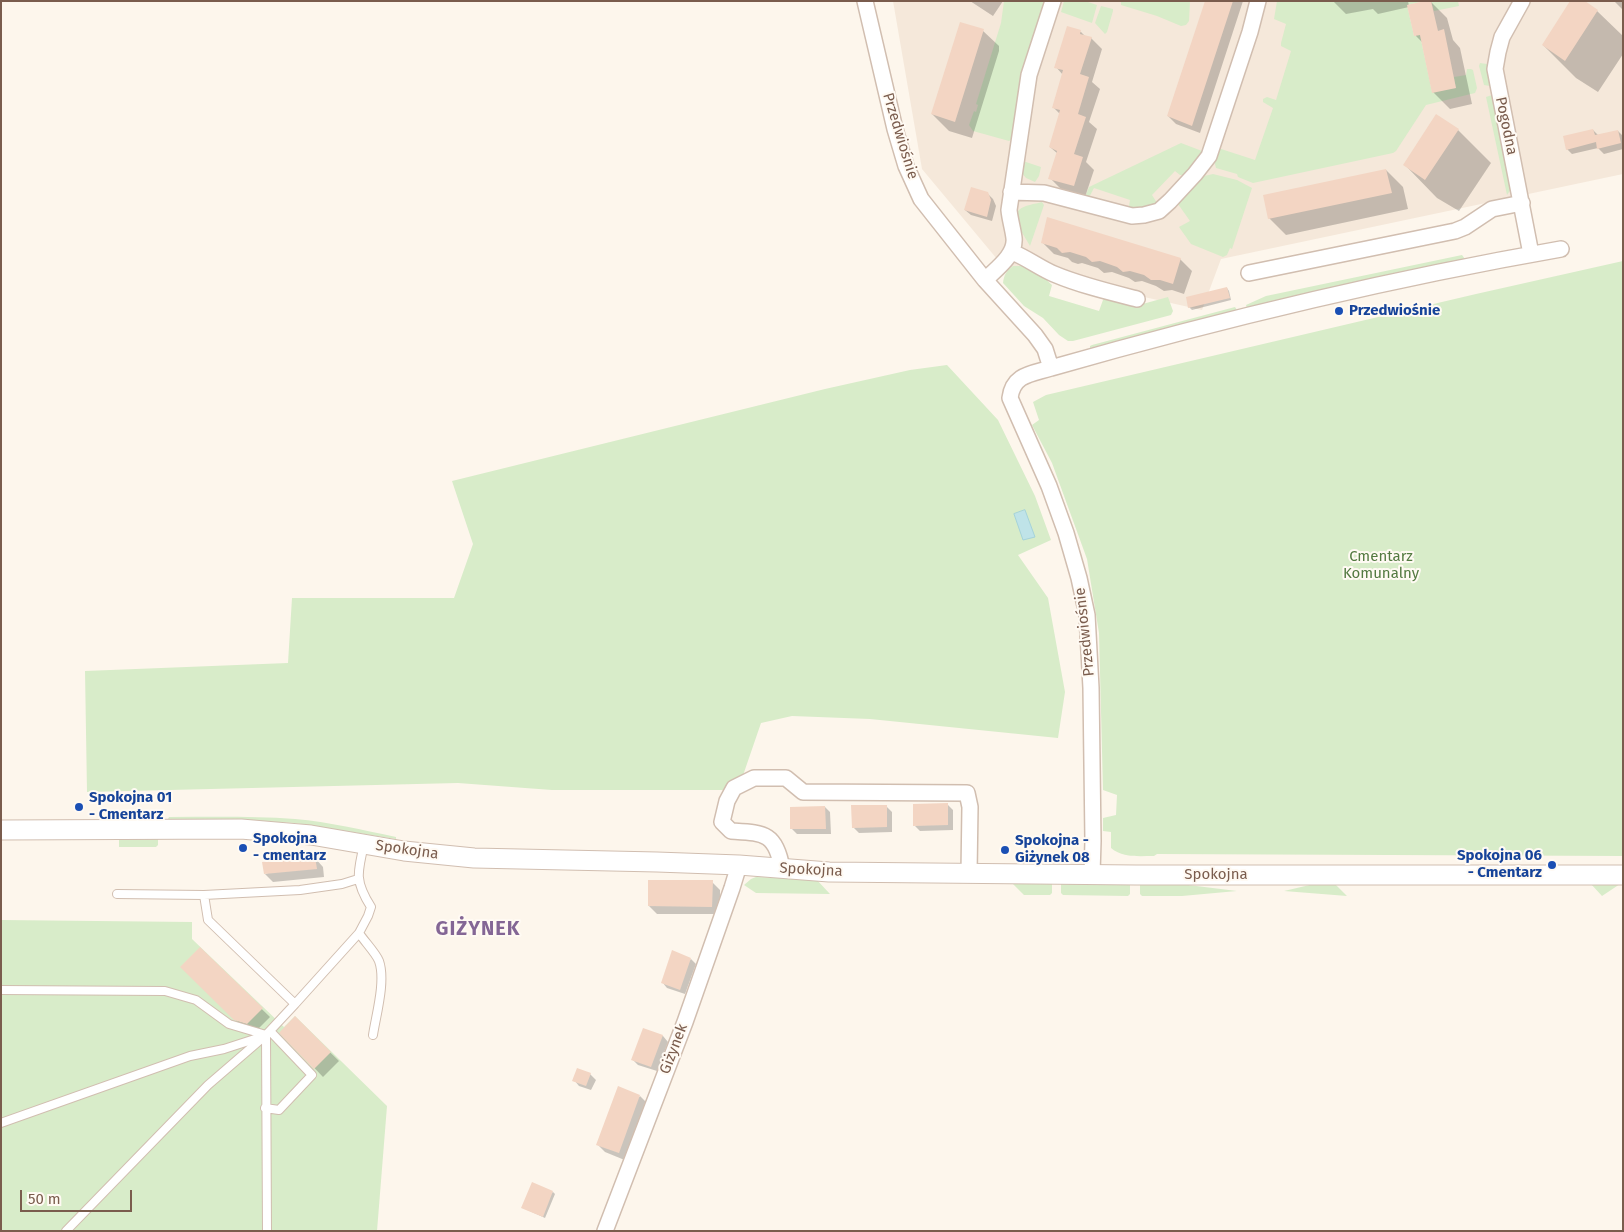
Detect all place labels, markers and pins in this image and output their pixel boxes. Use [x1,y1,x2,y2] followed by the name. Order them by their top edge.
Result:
[1349,302,1440,320] place label: Przedwiośnie
[1333,305,1345,317] marker: Przedwiośnie
[89,789,172,824] place label: Spokojna 01 - Cmentarz
[73,801,85,813] marker: Spokojna 01 - Cmentarz
[253,830,326,865] place label: Spokojna - cmentarz
[1015,832,1090,867] place label: Spokojna - Giżynek 08
[237,842,249,854] marker: Spokojna - cmentarz
[999,844,1011,856] marker: Spokojna - Giżynek 08
[1457,847,1542,882] place label: Spokojna 06 - Cmentarz
[1546,859,1558,871] marker: Spokojna 06 - Cmentarz

